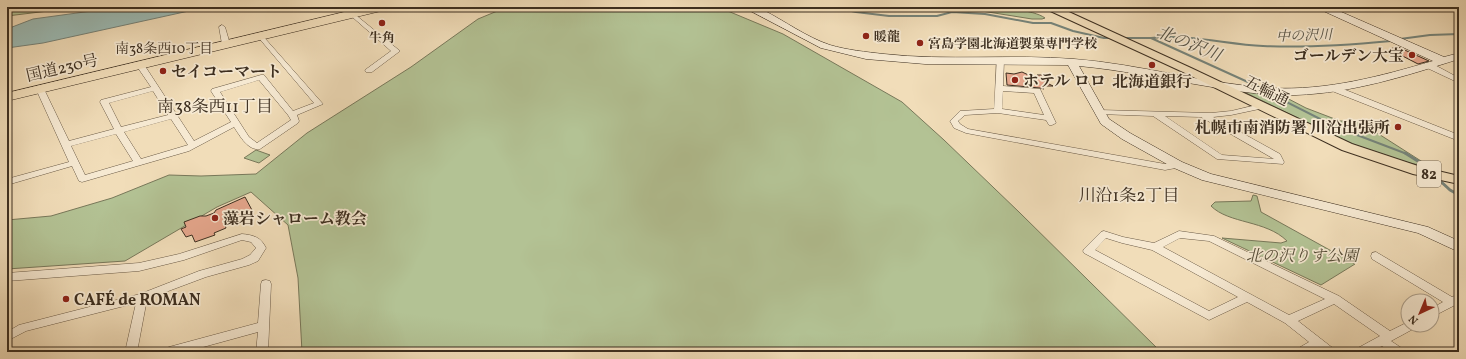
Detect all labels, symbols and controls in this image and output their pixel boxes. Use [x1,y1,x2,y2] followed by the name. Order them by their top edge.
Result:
[377,18,387,28] marker: 牛角
[1153,21,1226,69] water label: 北の沢川
[1276,26,1334,47] water label: 中の沢川
[874,29,900,47] place label: 暖龍
[369,30,395,48] place label: 牛角
[861,31,871,41] marker: 暖龍
[928,36,1098,54] place label: 宮島学園北海道製菓専門学校
[915,38,925,48] marker: 宮島学園北海道製菓専門学校
[115,40,213,59] district label: 南38条西10丁目
[1293,46,1404,68] place label: ゴールデン大宝
[24,50,101,88] street label: 国道230号
[1407,50,1417,60] marker: ゴールデン大宝
[1147,60,1157,70] marker: 北海道銀行
[171,62,282,84] place label: セイコーマート
[158,66,168,76] marker: セイコーマート
[1023,71,1105,93] place label: ホテル ロロ
[1240,71,1293,112] street label: 五輪通
[1112,72,1192,94] place label: 北海道銀行
[1010,75,1020,85] marker: ホテル ロロ
[157,96,273,119] district label: 南38条西11丁目
[1195,118,1390,140] place label: 札幌市南消防署 川沿出張所
[1393,122,1403,132] marker: 札幌市南消防署 川沿出張所
[1417,161,1441,187] road number: 82
[1079,185,1179,208] district label: 川沿1条2丁目
[223,209,367,231] place label: 藻岩シャローム教会
[210,213,220,223] marker: 藻岩シャローム教会
[1246,246,1361,268] park label: 北の沢りす公園
[74,290,201,312] place label: CAFÉ de ROMAN
[1400,293,1440,333] north arrow
[61,294,71,304] marker: CAFÉ de ROMAN
[1406,311,1422,327] text: N

